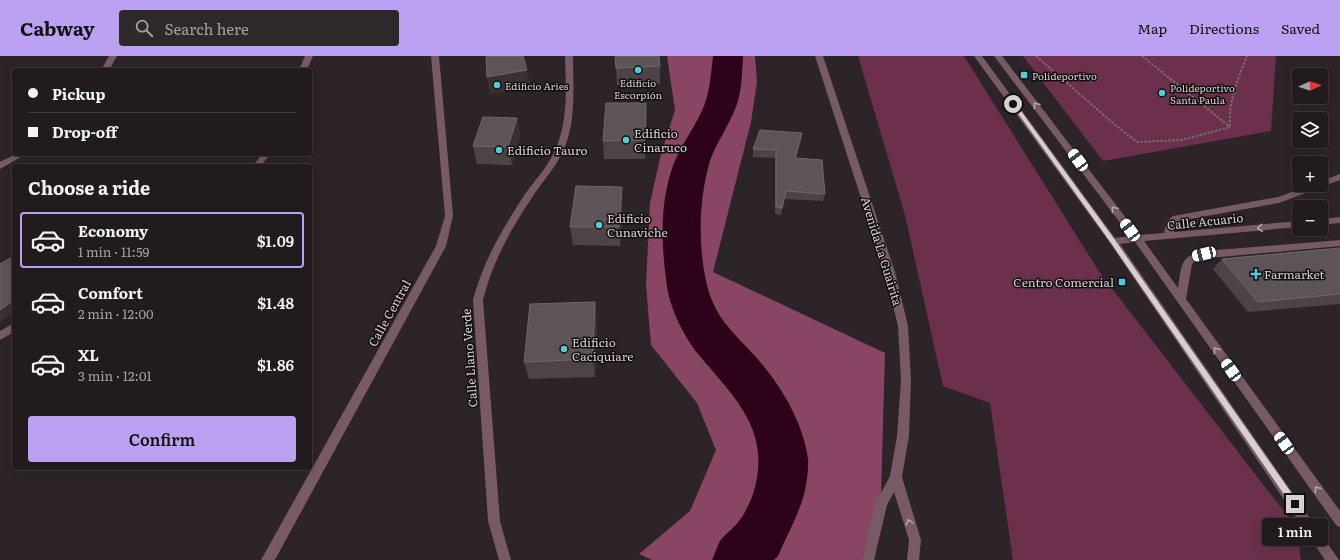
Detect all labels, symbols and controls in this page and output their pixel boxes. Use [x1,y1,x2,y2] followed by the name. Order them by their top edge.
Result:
[119,10,399,46] search box
[20,14,95,42] text: Cabway
[133,17,155,39] icon: search
[165,17,249,40] text: Search here
[1137,18,1167,38] text: Map
[1189,18,1259,38] text: Directions
[1281,18,1320,38] text: Saved
[633,65,643,75] marker: Edificio Escorpión
[1032,68,1097,83] place label: Polideportivo
[1292,68,1328,104] north arrow
[1292,68,1328,236] map controls
[1019,70,1029,80] marker: Polideportivo
[614,75,662,102] place label: Edificio Escorpión
[505,78,569,93] place label: Edificio Aries
[492,80,502,90] marker: Edificio Aries
[1170,80,1235,107] place label: Polideportivo Santa Paula
[52,82,105,105] text: Pickup
[1157,88,1167,98] marker: Polideportivo Santa Paula
[1004,95,1022,113] route start
[1033,102,1040,109] one-way arrow
[1292,112,1328,148] button: layers
[52,120,117,143] text: Drop-off
[634,124,687,156] place label: Edificio Cinaruco
[621,135,631,145] marker: Edificio Cinaruco
[507,141,588,159] place label: Edificio Tauro
[494,145,504,155] marker: Edificio Tauro
[1066,147,1090,173] car
[1292,156,1328,192] button: +
[28,174,150,201] text: Choose a ride
[857,194,907,308] street label: Avenida La Guairita
[1292,200,1328,236] button: −
[1112,206,1119,213] one-way arrow
[1166,208,1244,234] street label: Calle Acuario
[607,209,668,241] place label: Edificio Cunaviche
[1118,217,1142,243] car
[78,219,148,242] text: Economy
[594,220,604,230] marker: Edificio Cunaviche
[30,222,66,258] icon: car
[1257,223,1263,232] one-way arrow
[257,229,294,252] text: $1.09
[78,242,149,261] text: 1 min · 11:59
[1191,245,1217,263] car
[1264,265,1325,283] place label: Farmarket
[1251,269,1261,279] marker: Farmarket
[1013,273,1114,291] place label: Centro Comercial
[363,276,415,350] street label: Calle Central
[1117,277,1127,287] marker: Centro Comercial
[78,281,143,304] text: Comfort
[30,284,66,320] icon: car
[257,291,294,314] text: $1.48
[78,304,154,323] text: 2 min · 12:00
[457,308,481,408] street label: Calle Llano Verde
[572,333,633,365] place label: Edificio Caciquiare
[78,343,99,366] text: XL
[559,344,569,354] marker: Edificio Caciquiare
[30,346,66,382] icon: car
[1214,347,1221,354] one-way arrow
[257,353,294,376] text: $1.86
[1219,357,1243,383] car
[78,366,152,385] text: 3 min · 12:01
[28,416,296,462] button: Confirm
[1272,430,1296,456] car
[1314,486,1322,493] one-way arrow
[1286,495,1304,513] route end
[1262,518,1328,546] callout: 1 min
[905,519,914,526] one-way arrow
[1278,522,1312,541] text: 1 min

